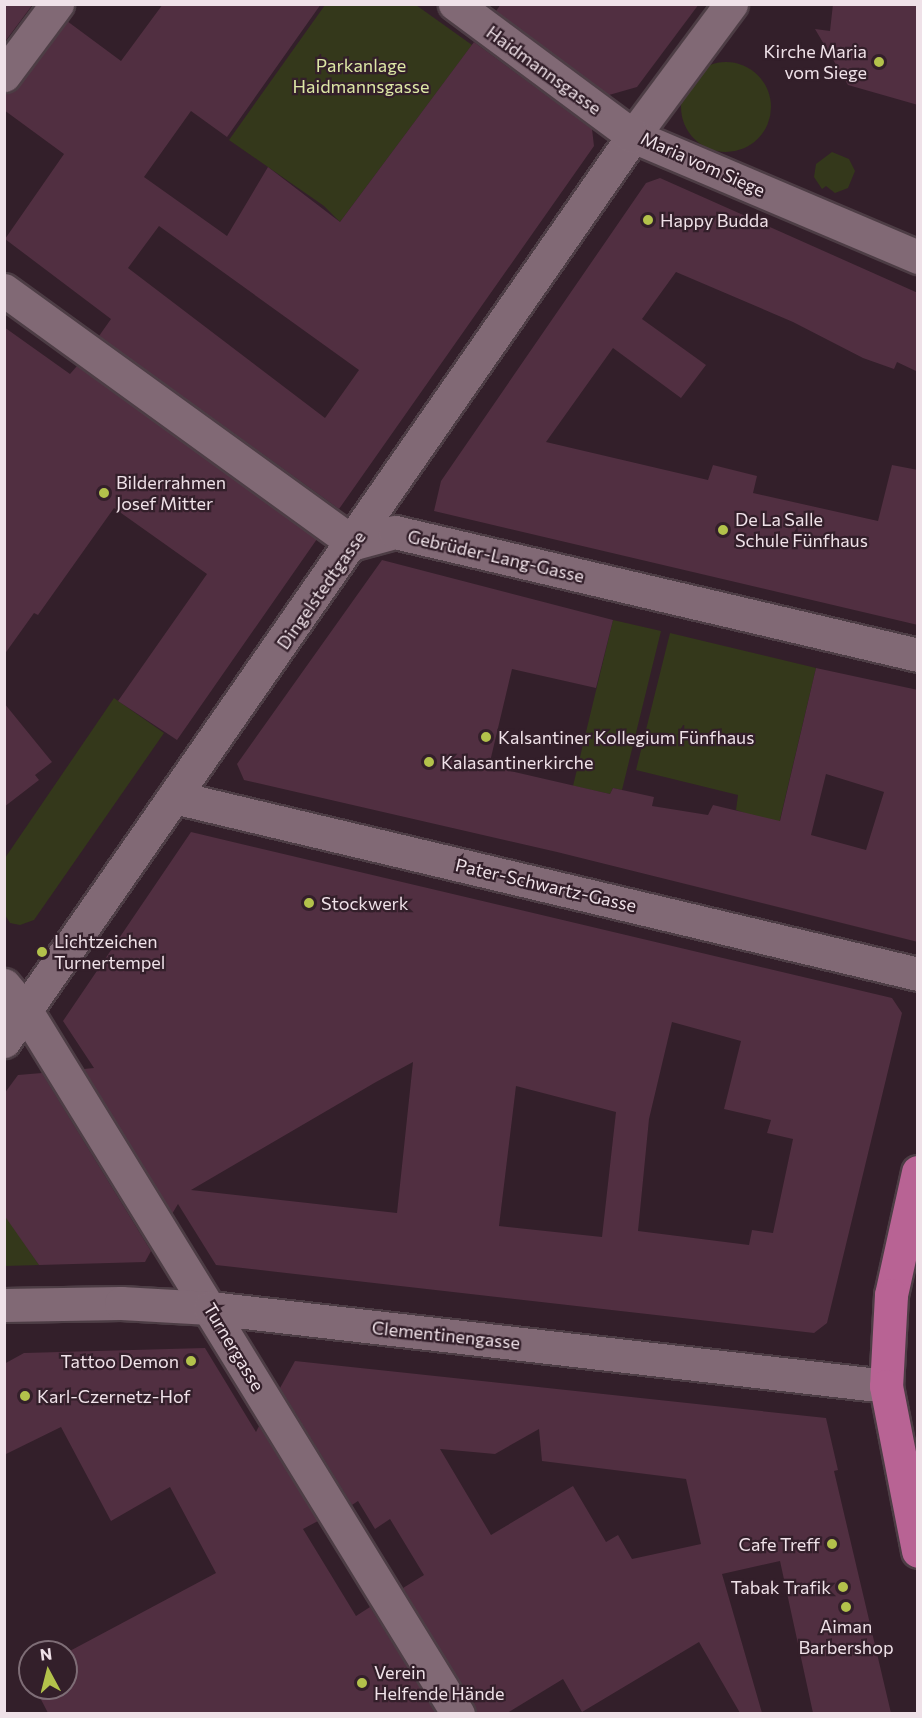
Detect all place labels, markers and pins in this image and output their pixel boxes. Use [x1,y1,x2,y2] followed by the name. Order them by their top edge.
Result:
[764,41,867,84] place label: Kirche Maria vom Siege
[872,55,886,69] marker: Kirche Maria vom Siege
[660,209,769,231] place label: Happy Budda
[641,213,655,227] marker: Happy Budda
[116,472,226,514] place label: Bilderrahmen Josef Mitter
[97,486,111,500] marker: Bilderrahmen Josef Mitter
[735,509,868,552] place label: De La Salle Schule Fünfhaus
[716,523,730,537] marker: De La Salle Schule Fünfhaus
[498,726,754,748] place label: Kalsantiner Kollegium Fünfhaus
[479,730,493,744] marker: Kalsantiner Kollegium Fünfhaus
[441,751,593,773] place label: Kalasantinerkirche
[422,755,436,769] marker: Kalasantinerkirche
[321,892,409,914] place label: Stockwerk
[302,896,316,910] marker: Stockwerk
[54,931,165,974] place label: Lichtzeichen Turnertempel
[35,945,49,959] marker: Lichtzeichen Turnertempel
[60,1350,179,1372] place label: Tattoo Demon
[184,1354,198,1368] marker: Tattoo Demon
[37,1385,191,1407] place label: Karl-Czernetz-Hof
[18,1389,32,1403] marker: Karl-Czernetz-Hof
[739,1533,820,1555] place label: Cafe Treff
[825,1537,839,1551] marker: Cafe Treff
[730,1576,831,1598] place label: Tabak Trafik
[836,1580,850,1594] marker: Tabak Trafik
[839,1600,853,1614] marker: Aiman Barbershop
[798,1616,894,1658] place label: Aiman Barbershop
[374,1662,504,1704] place label: Verein Helfende Hände
[355,1676,369,1690] marker: Verein Helfende Hände

